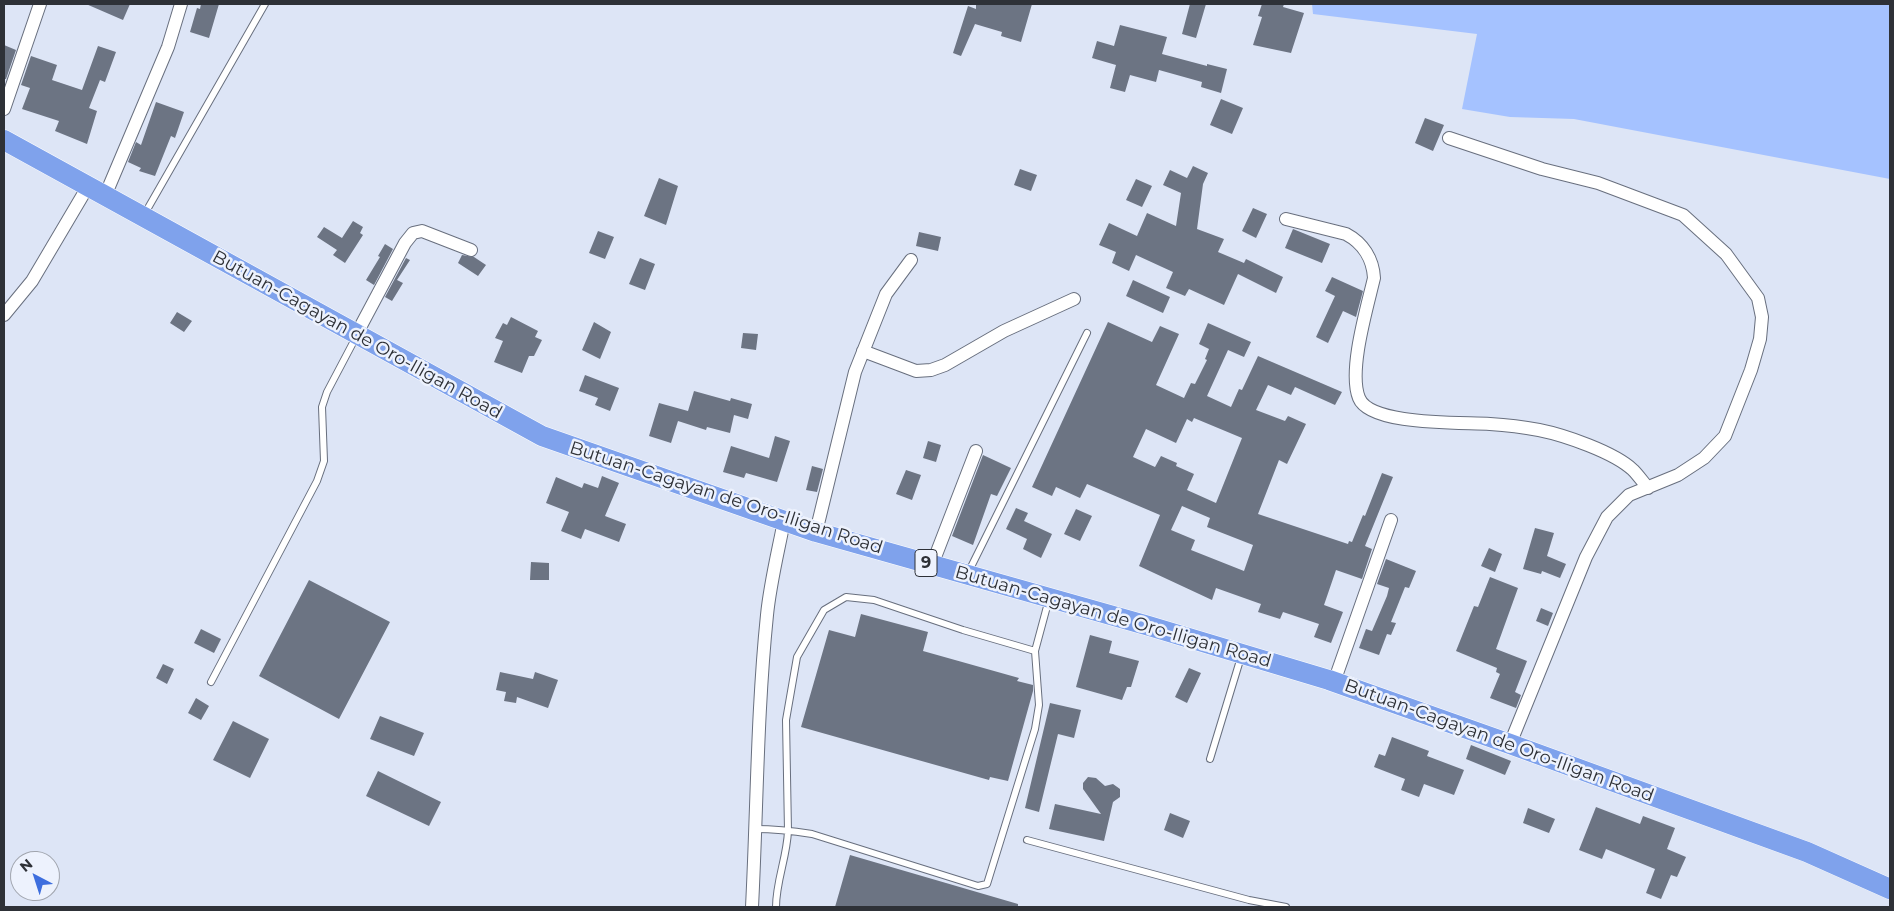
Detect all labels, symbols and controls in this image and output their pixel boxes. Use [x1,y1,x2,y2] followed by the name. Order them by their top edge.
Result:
[208,246,506,424] street label: Butuan-Cagayan de Oro-Iligan Road
[567,437,885,559] street label: Butuan-Cagayan de Oro-Iligan Road
[915,550,937,576] road number: 9
[952,561,1274,673] street label: Butuan-Cagayan de Oro-Iligan Road
[1341,675,1657,807] street label: Butuan-Cagayan de Oro-Iligan Road
[10,851,60,901] north arrow
[16,855,36,876] text: N

